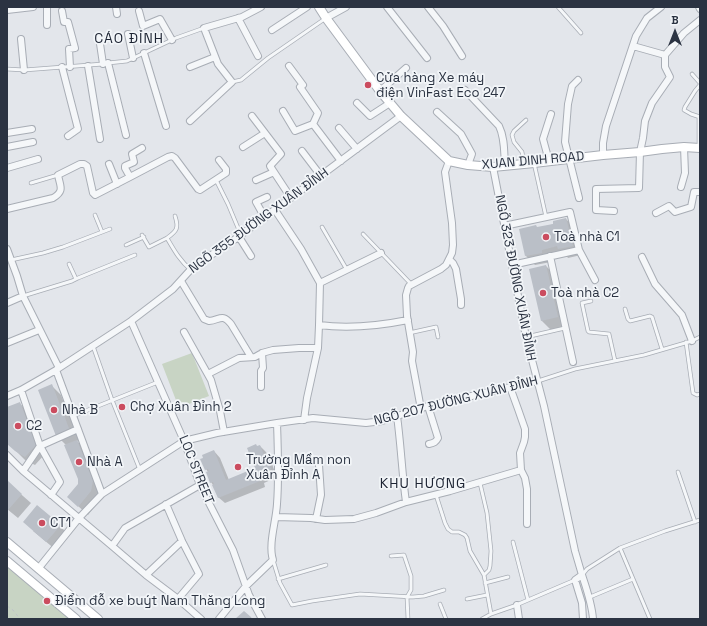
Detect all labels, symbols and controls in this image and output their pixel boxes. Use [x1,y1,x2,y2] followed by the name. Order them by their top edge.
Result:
[655,12,695,52] north arrow
[671,13,679,27] text: B
[94,31,164,47] district label: CÁO ĐỈNH
[376,70,505,101] place label: Cửa hàng Xe máy điện VinFast Eco 247
[363,80,373,90] marker: Cửa hàng Xe máy điện VinFast Eco 247
[481,149,585,173] street label: XUAN DINH ROAD
[186,165,332,277] street label: NGÕ 355 ĐƯỜNG XUÂN ĐỈNH
[491,194,539,362] street label: NGÕ 323 ĐƯỜNG XUÂN ĐỈNH
[554,229,620,245] place label: Toà nhà C1
[541,232,551,242] marker: Toà nhà C1
[551,285,619,301] place label: Toà nhà C2
[538,288,548,298] marker: Toà nhà C2
[372,373,540,429] street label: NGÕ 207 ĐƯỜNG XUÂN ĐỈNH
[130,399,232,415] place label: Chợ Xuân Đỉnh 2
[62,402,98,418] place label: Nhà B
[117,402,127,412] marker: Chợ Xuân Đỉnh 2
[49,405,59,415] marker: Nhà B
[26,418,42,434] place label: C2
[13,421,23,431] marker: C2
[175,433,217,507] street label: LOC STREET
[246,452,351,483] place label: Trường Mầm non Xuân Đỉnh A
[87,454,123,470] place label: Nhà A
[74,457,84,467] marker: Nhà A
[233,462,243,472] marker: Trường Mầm non Xuân Đỉnh A
[380,476,466,492] district label: KHU HƯƠNG
[50,515,71,531] place label: CT1
[37,518,47,528] marker: CT1
[55,593,265,609] place label: Điểm đỗ xe buýt Nam Thăng Long
[42,596,52,606] marker: Điểm đỗ xe buýt Nam Thăng Long

